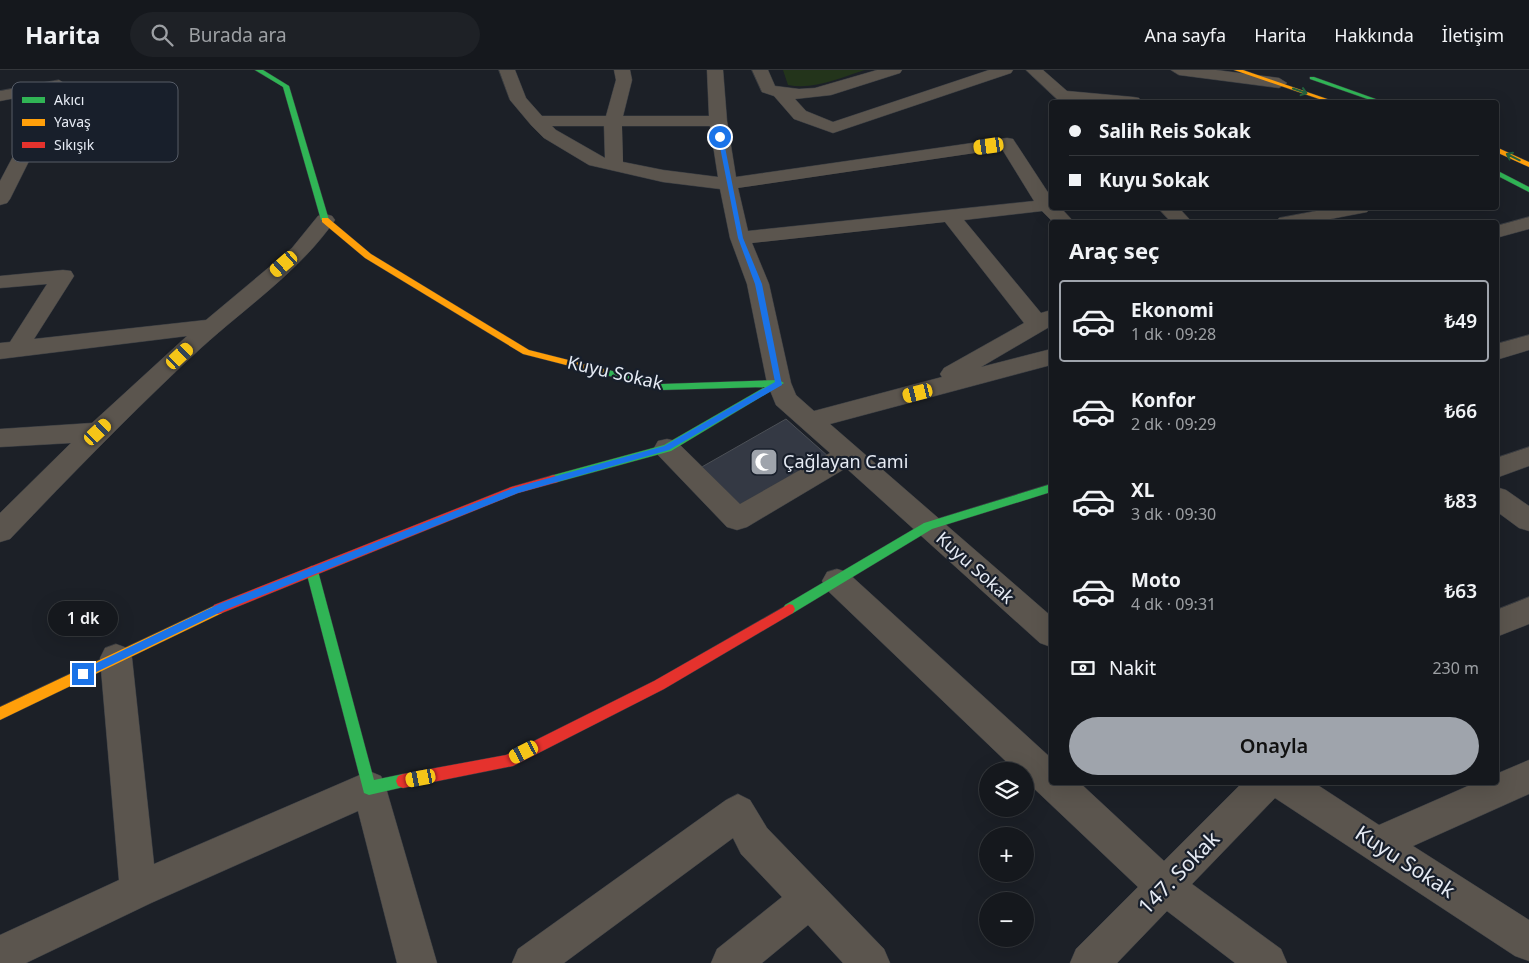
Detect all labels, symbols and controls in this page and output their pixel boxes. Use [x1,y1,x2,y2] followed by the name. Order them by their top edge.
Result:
[130,12,480,57] search box
[25,18,100,51] text: Harita
[148,21,176,49] icon: search
[188,22,287,48] text: Burada ara
[1145,23,1226,47] text: Ana sayfa
[1254,23,1306,47] text: Harita
[1334,23,1414,47] text: Hakkında
[1442,23,1504,47] text: İletişim
[12,82,178,162] legend
[1292,87,1307,96] one-way arrow
[54,90,84,109] text: Akıcı
[54,112,91,131] text: Yavaş
[1099,118,1251,144] text: Salih Reis Sokak
[709,126,731,148] route start
[54,135,95,154] text: Sıkışık
[973,136,1004,156] car
[1506,152,1521,161] one-way arrow
[1099,167,1209,193] text: Kuyu Sokak
[1069,235,1159,265] text: Araç seç
[267,248,300,280] car
[1131,297,1214,323] text: Ekonomi
[1071,299,1116,344] icon: car
[1444,308,1477,334] text: ₺49
[1131,323,1216,345] text: 1 dk · 09:28
[163,340,196,372] car
[565,349,666,395] street label: Kuyu Sokak
[901,382,934,404] car
[1131,387,1196,413] text: Konfor
[1071,389,1116,434] icon: car
[1444,398,1477,424] text: ₺66
[1131,413,1216,435] text: 2 dk · 09:29
[81,416,114,448] car
[749,447,779,477] mosque icon: Çağlayan Cami
[783,449,908,473] place label: Çağlayan Cami
[1131,477,1154,503] text: XL
[1071,479,1116,524] icon: car
[1444,488,1477,514] text: ₺83
[1131,503,1216,525] text: 3 dk · 09:30
[931,526,1020,609] street label: Kuyu Sokak
[1131,567,1181,593] text: Moto
[1071,569,1116,614] icon: car
[1444,578,1477,604] text: ₺63
[1131,593,1216,615] text: 4 dk · 09:31
[48,602,118,636] callout: 1 dk
[67,607,99,629] text: 1 dk
[1069,654,1097,682] icon: cash
[1109,655,1156,681] text: Nakit
[1432,657,1479,679] text: 230 m
[72,663,94,685] route end
[1069,717,1479,775] button: Onayla
[507,739,540,765] car
[979,762,1034,947] map controls
[979,762,1034,817] button: layers
[404,768,437,788] car
[1350,818,1461,904] street label: Kuyu Sokak
[1132,824,1226,920] street label: 147. Sokak
[979,827,1034,882] button: +
[979,892,1034,947] button: −

